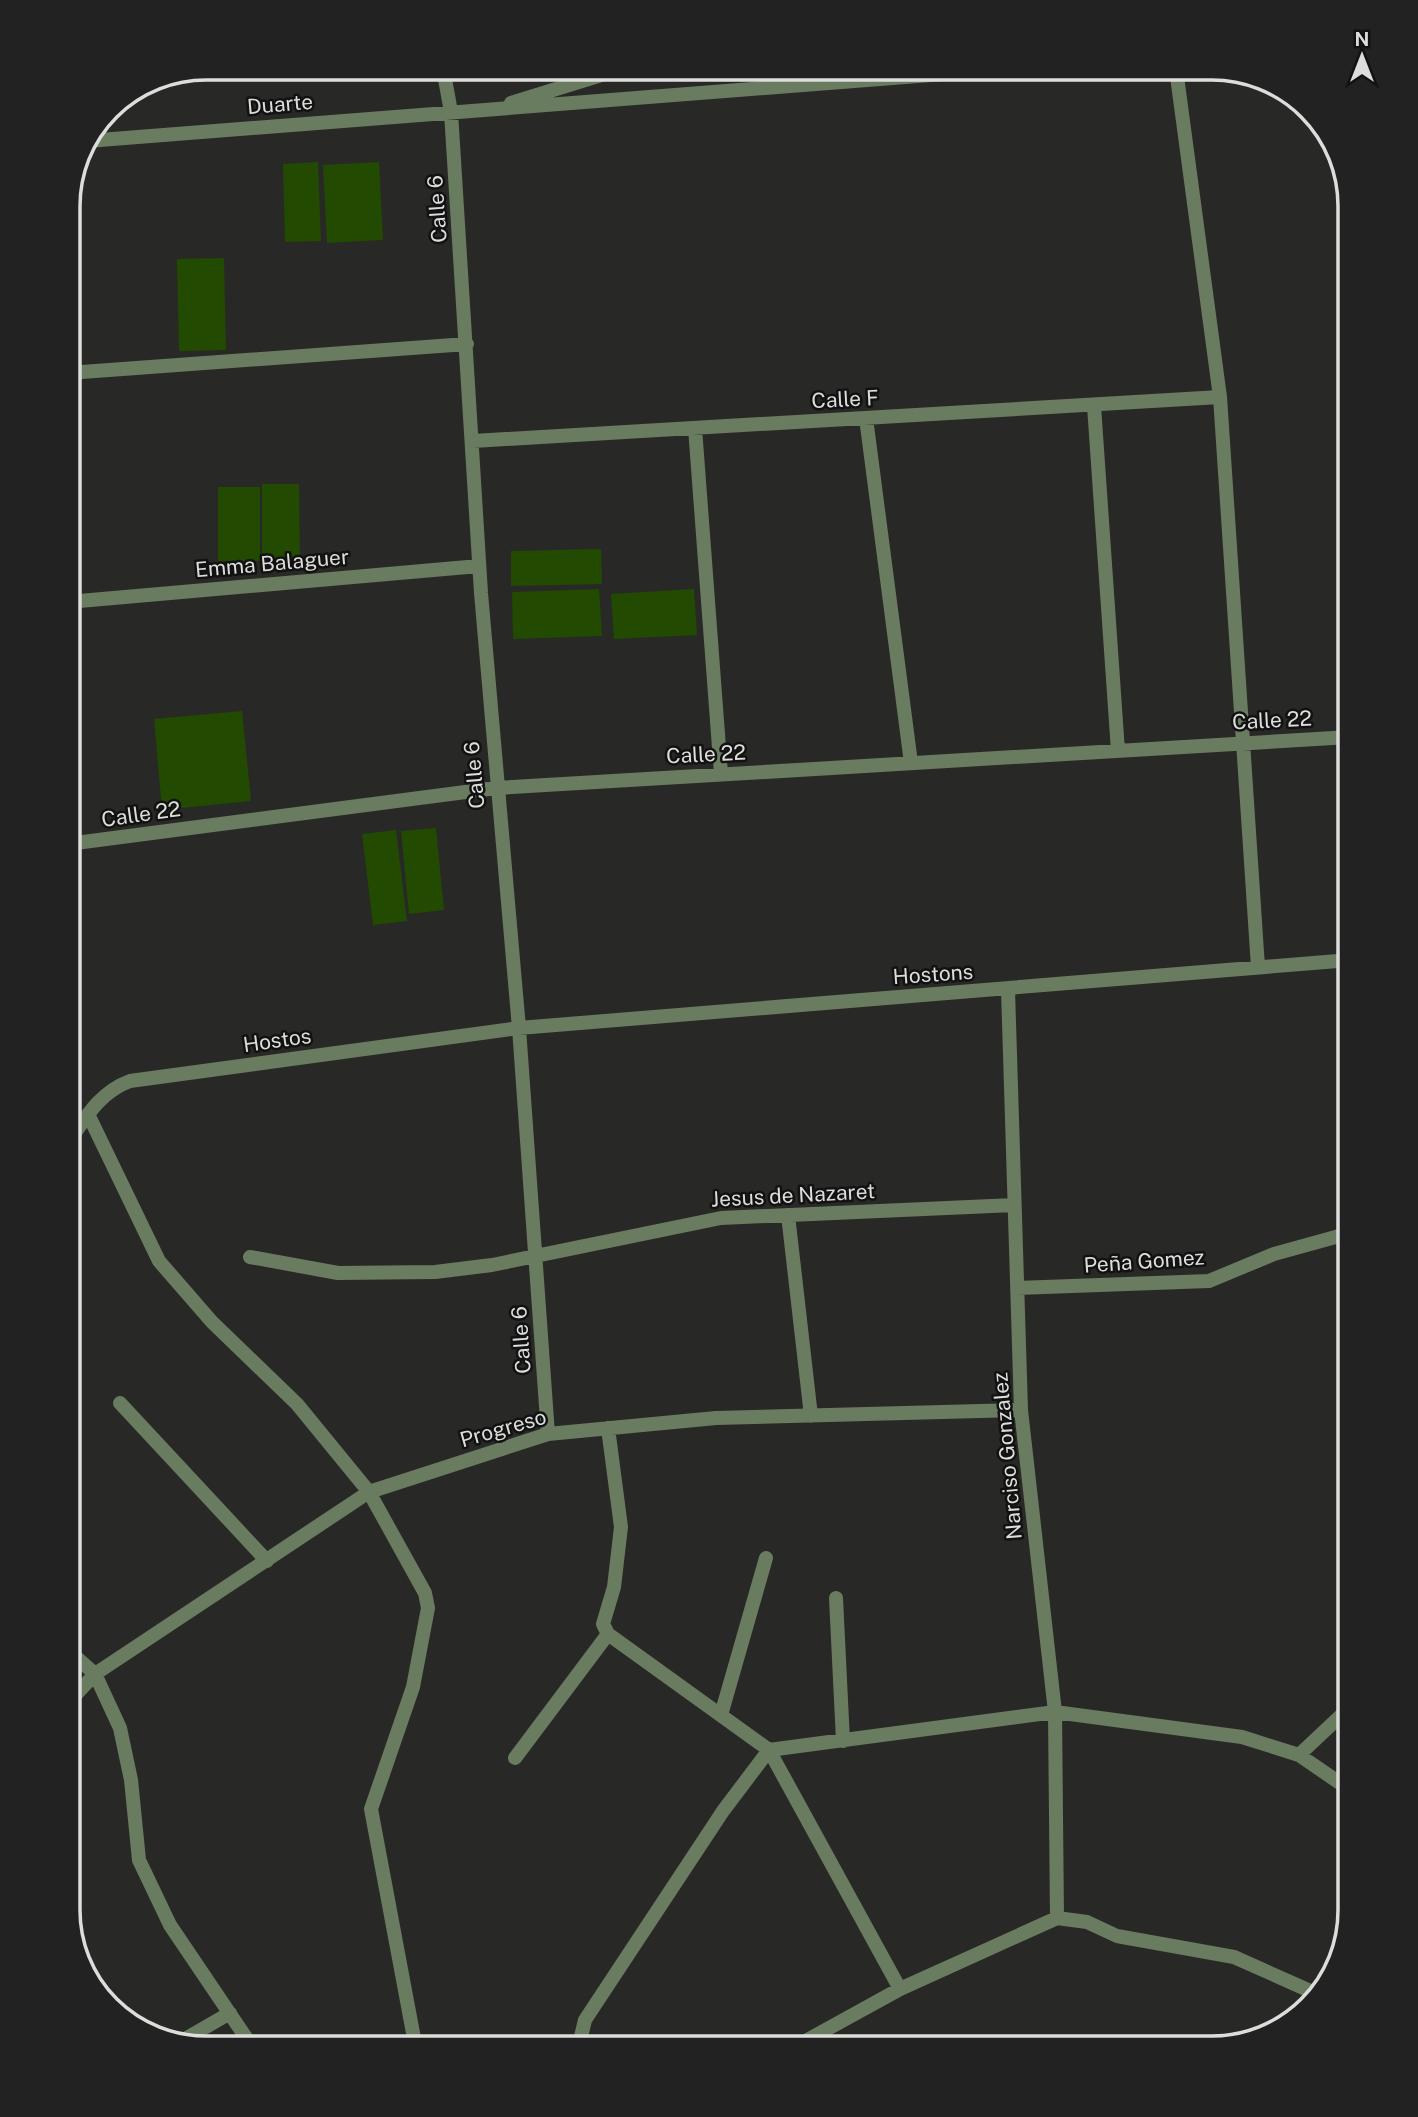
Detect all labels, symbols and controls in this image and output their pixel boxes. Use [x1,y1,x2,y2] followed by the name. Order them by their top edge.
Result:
[1327,21,1397,91] north arrow
[1355,28,1369,50] text: N
[246,89,314,119] street label: Duarte
[422,174,452,244] street label: Calle 6
[811,385,879,413] street label: Calle F
[194,544,350,582] street label: Emma Balaguer
[1232,705,1312,735] street label: Calle 22
[666,739,746,769] street label: Calle 22
[459,740,489,810] street label: Calle 6
[100,796,182,832] street label: Calle 22
[892,959,974,989] street label: Hostons
[241,1023,313,1057] street label: Hostos
[710,1178,876,1212] street label: Jesus de Nazaret
[1083,1244,1205,1278] street label: Peña Gomez
[506,1305,536,1375] street label: Calle 6
[987,1371,1027,1541] street label: Narciso Gonzalez
[457,1404,549,1452] street label: Progreso

